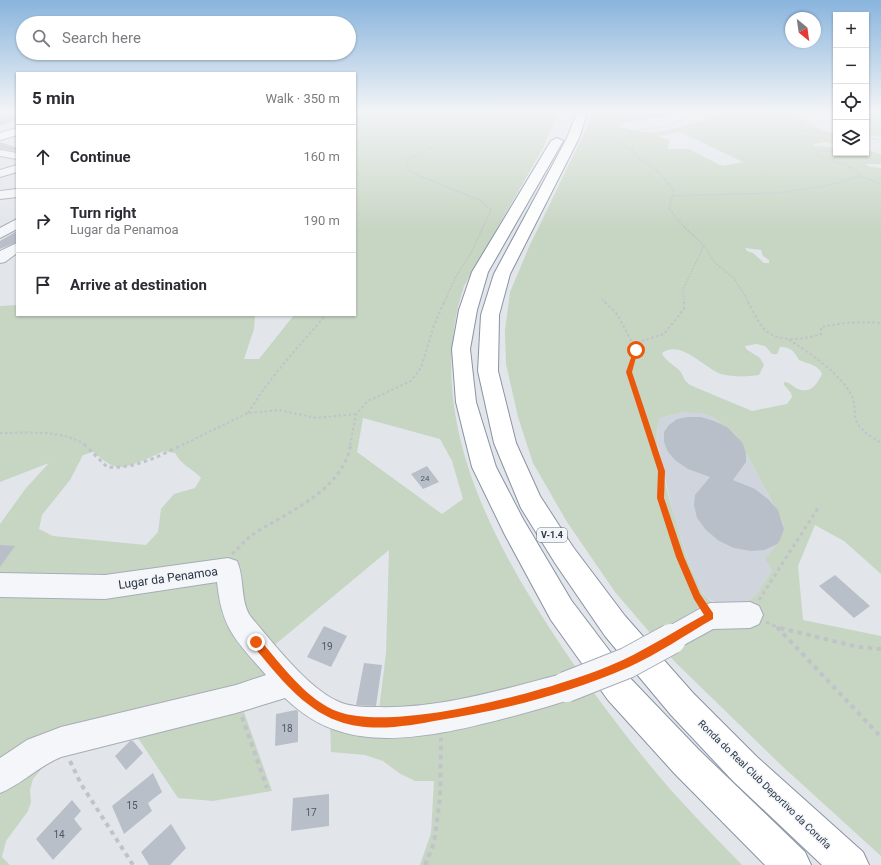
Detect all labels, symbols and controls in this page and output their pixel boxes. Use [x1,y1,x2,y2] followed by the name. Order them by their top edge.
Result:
[785,12,821,48] north arrow
[833,12,869,156] map controls
[833,12,869,48] button: +
[16,16,356,60] search box
[30,27,52,49] icon: search
[62,29,141,47] text: Search here
[833,48,869,84] button: −
[833,84,869,120] button: locate
[32,88,75,108] text: 5 min
[265,91,340,106] text: Walk · 350 m
[833,120,869,156] button: layers
[32,146,54,168] icon: ahead
[70,148,131,166] text: Continue
[303,149,340,164] text: 160 m
[70,204,136,222] text: Turn right
[32,210,54,232] icon: right
[303,213,340,228] text: 190 m
[70,222,179,237] text: Lugar da Penamoa
[32,274,54,296] icon: arrive
[70,276,207,294] text: Arrive at destination
[627,341,645,359] route start
[421,474,430,483] house number: 24
[537,528,567,542] road number: V-1.4
[117,564,219,592] street label: Lugar da Penamoa
[247,633,265,651] route end
[321,641,333,652] house number: 19
[696,718,833,851] street label: Ronda do Real Club Deportivo da Coruña
[281,723,293,734] house number: 18
[126,800,138,811] house number: 15
[305,807,317,818] house number: 17
[53,829,65,840] house number: 14

